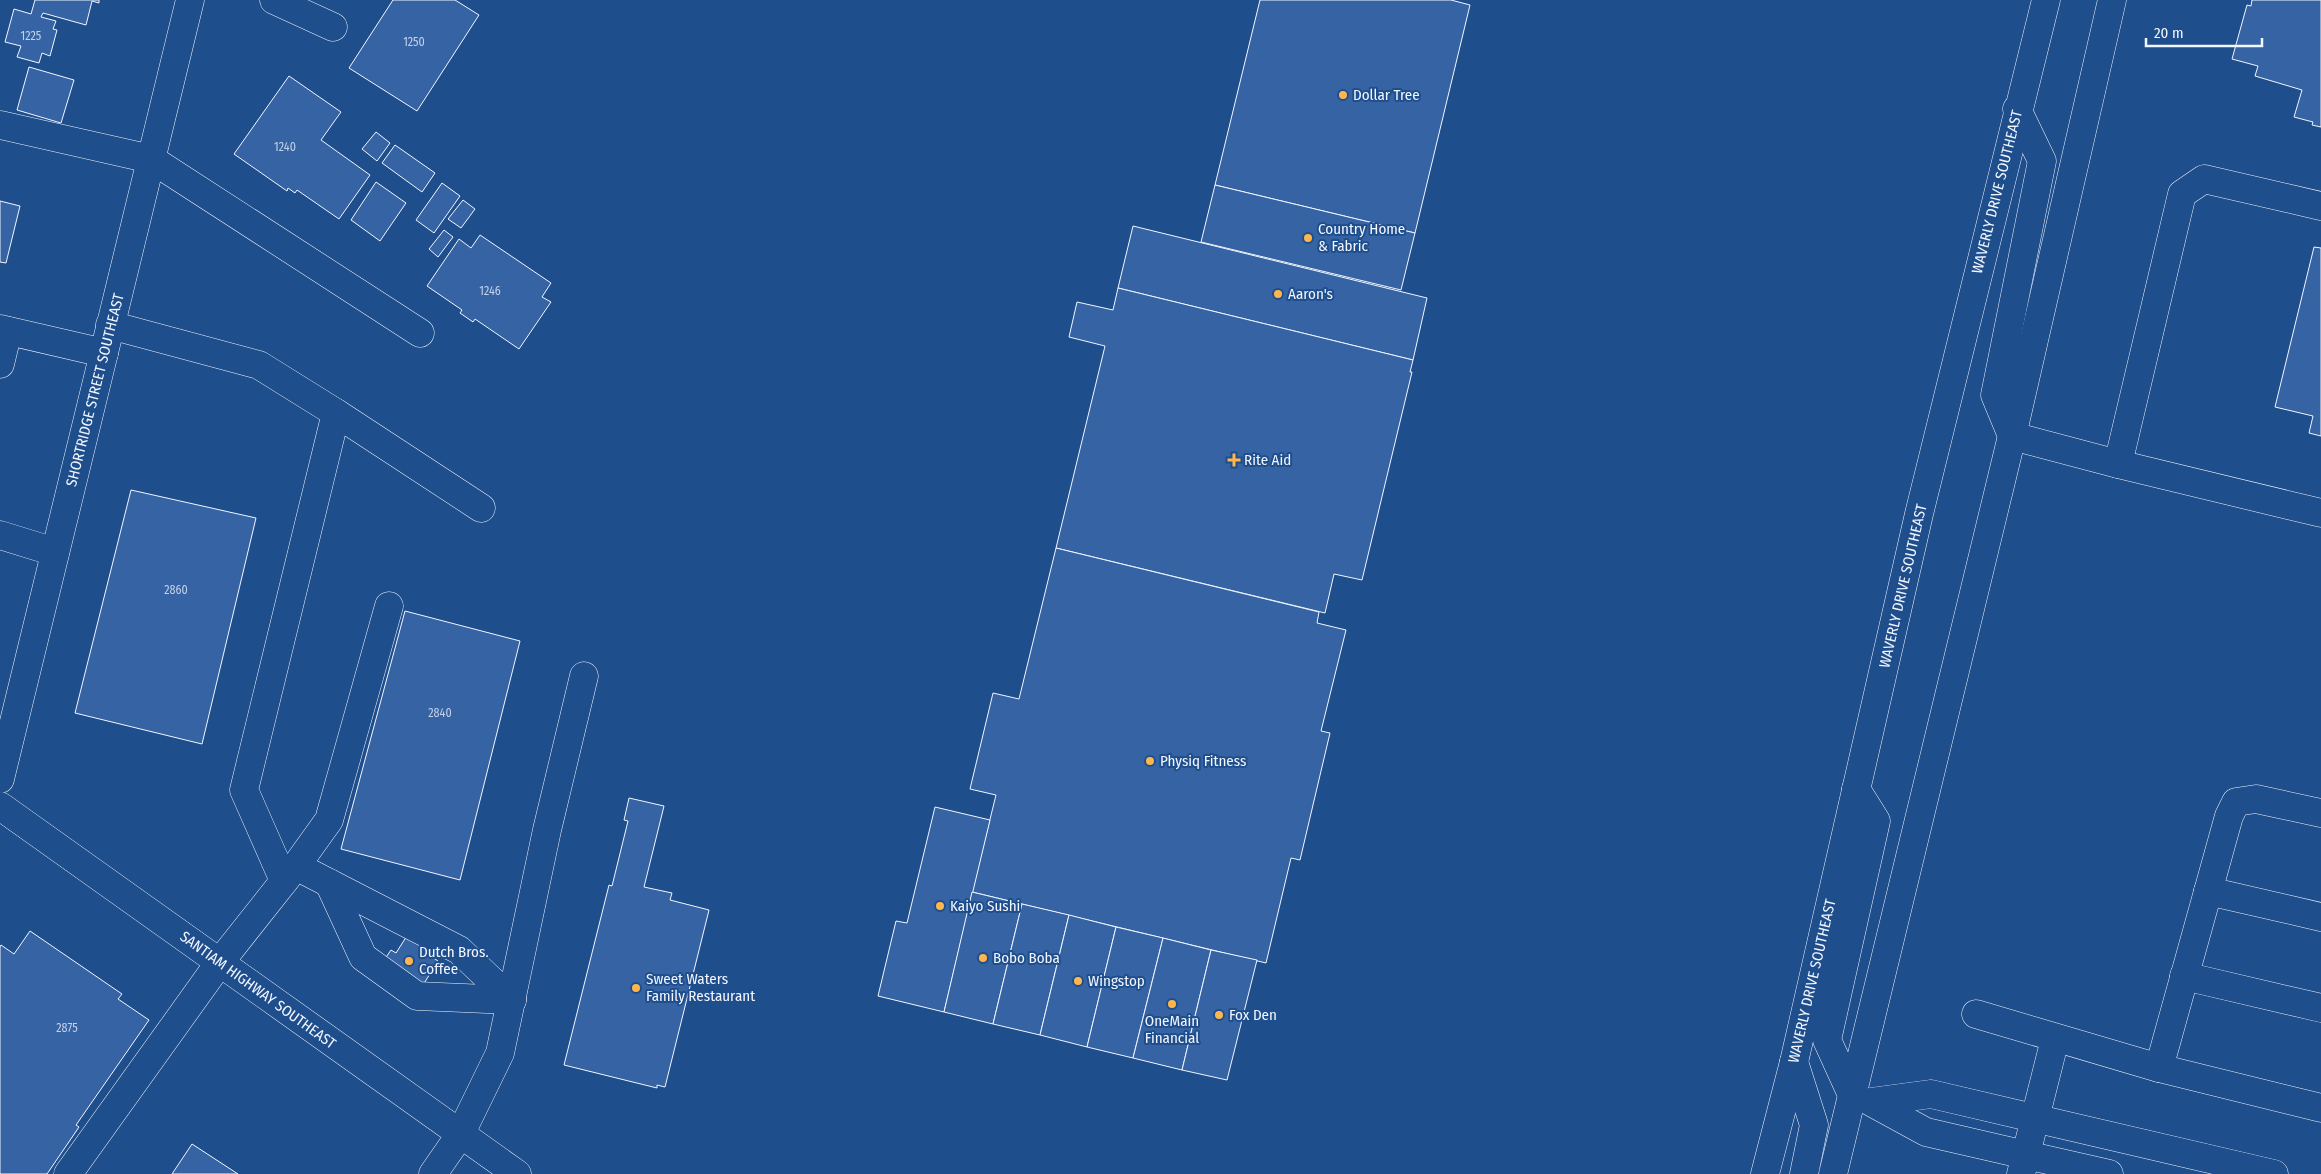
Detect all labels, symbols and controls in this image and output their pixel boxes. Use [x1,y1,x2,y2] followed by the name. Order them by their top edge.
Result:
[2146,15,2262,47] scale bar
[2154,24,2184,42] text: 20 m
[21,29,42,43] house number: 1225
[403,35,425,49] house number: 1250
[1353,86,1420,104] place label: Dollar Tree
[1337,89,1349,101] marker: Dollar Tree
[1968,108,2026,276] street label: WAVERLY DRIVE SOUTHEAST
[274,140,296,154] house number: 1240
[1318,220,1405,255] place label: Country Home & Fabric
[1302,232,1314,244] marker: Country Home & Fabric
[479,284,501,298] house number: 1246
[1288,285,1333,303] place label: Aaron's
[1272,288,1284,300] marker: Aaron's
[62,292,128,488] street label: SHORTRIDGE STREET SOUTHEAST
[1244,451,1291,469] place label: Rite Aid
[1228,454,1240,466] marker: Rite Aid
[1875,502,1931,670] street label: WAVERLY DRIVE SOUTHEAST
[164,583,188,597] house number: 2860
[428,706,452,720] house number: 2840
[1160,752,1246,770] place label: Physiq Fitness
[1144,755,1156,767] marker: Physiq Fitness
[950,897,1020,915] place label: Kaiyo Sushi
[1784,897,1840,1065] street label: WAVERLY DRIVE SOUTHEAST
[934,900,946,912] marker: Kaiyo Sushi
[177,927,339,1053] street label: SANTIAM HIGHWAY SOUTHEAST
[419,943,489,978] place label: Dutch Bros. Coffee
[993,949,1060,967] place label: Bobo Boba
[977,952,989,964] marker: Bobo Boba
[403,955,415,967] marker: Dutch Bros. Coffee
[646,970,755,1005] place label: Sweet Waters Family Restaurant
[1088,972,1145,990] place label: Wingstop
[1072,975,1084,987] marker: Wingstop
[630,982,642,994] marker: Sweet Waters Family Restaurant
[1166,998,1178,1010] marker: OneMain Financial
[1229,1006,1277,1024] place label: Fox Den
[1213,1009,1225,1021] marker: Fox Den
[1145,1012,1199,1047] place label: OneMain Financial
[56,1021,78,1035] house number: 2875

